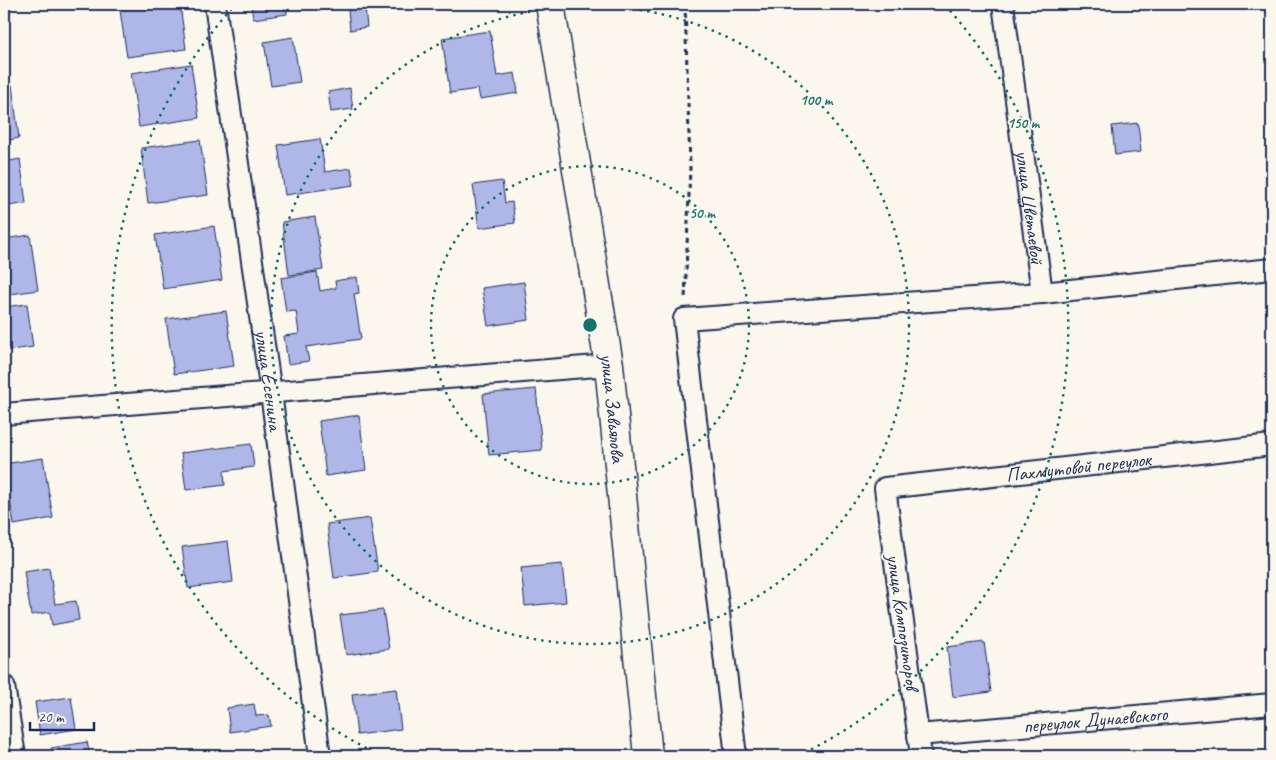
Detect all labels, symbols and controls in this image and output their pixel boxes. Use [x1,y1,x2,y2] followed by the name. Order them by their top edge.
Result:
[800,91,834,110] text: 100 m
[1007,114,1041,133] text: 150 m
[1010,148,1051,267] street label: улица Цветаевой
[689,204,716,223] text: 50 m
[581,316,599,334] centre of rings
[249,327,289,434] street label: улица Есенина
[595,351,631,465] street label: улица Завьялова
[1005,446,1154,487] street label: Пахмутовой переулок
[881,552,925,695] street label: улица Композиторов
[30,700,94,732] scale bar
[1022,701,1169,738] street label: переулок Дунаевского
[38,708,65,727] text: 20 m

